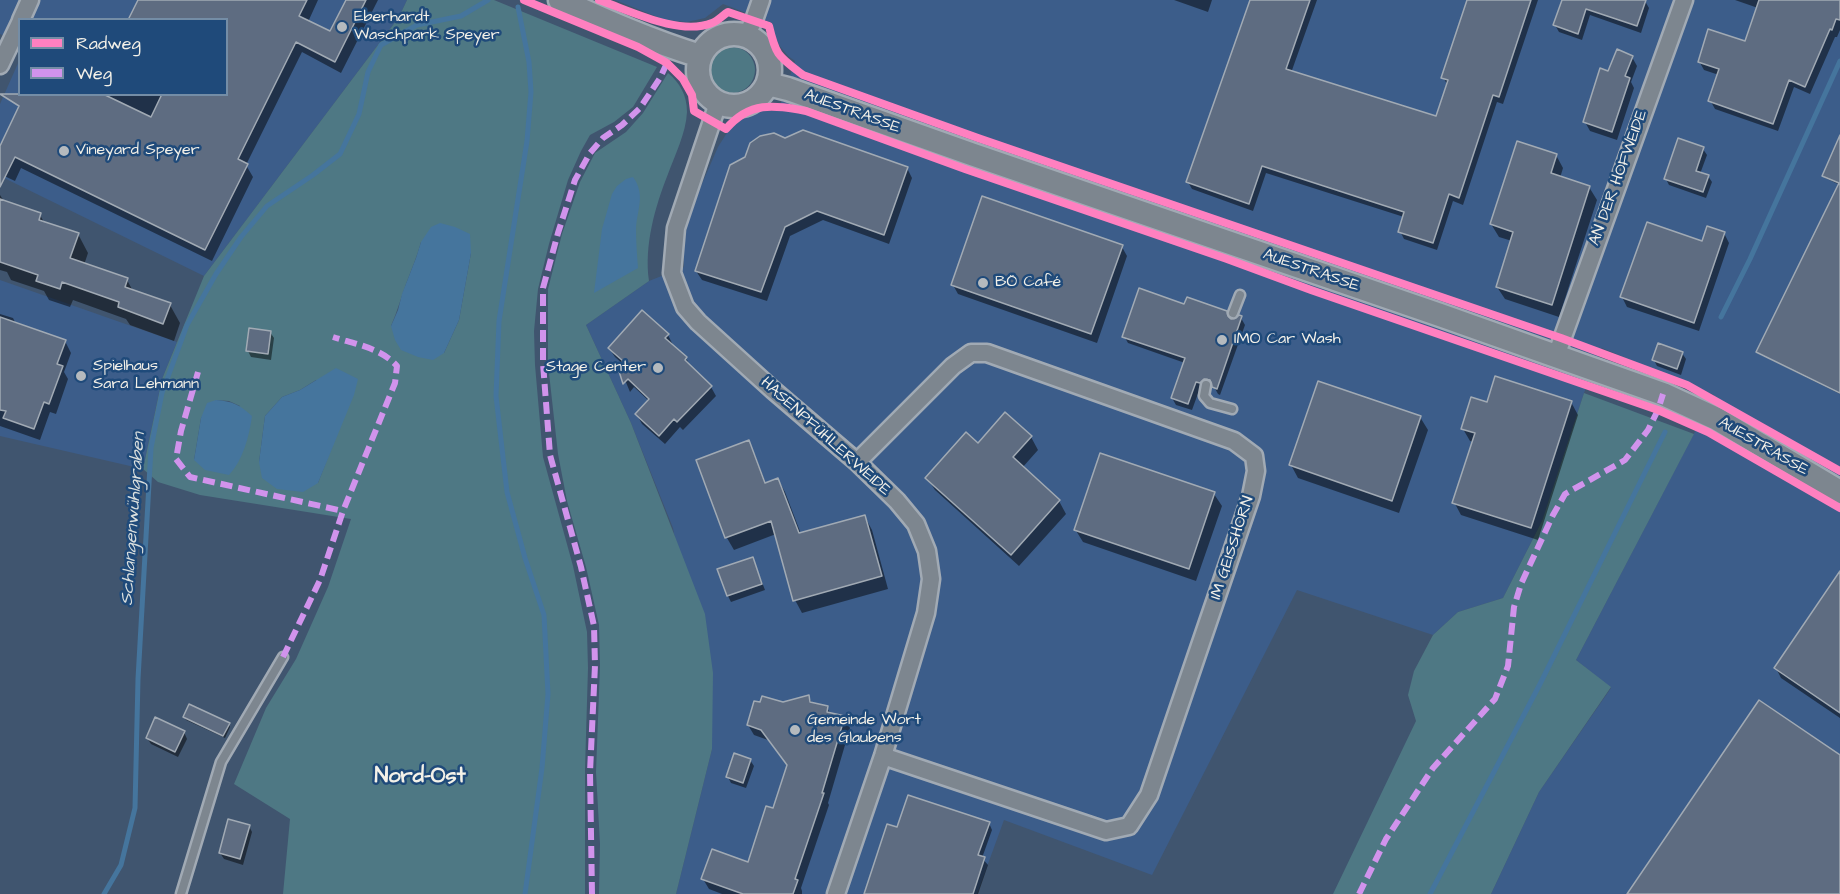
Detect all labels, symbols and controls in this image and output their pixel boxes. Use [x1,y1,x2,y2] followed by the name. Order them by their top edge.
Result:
[354,8,499,46] place label: Eberhardt Waschpark Speyer
[18,18,228,96] legend
[335,20,349,34] marker: Eberhardt Waschpark Speyer
[76,31,141,56] text: Radweg
[76,61,112,86] text: Weg
[801,86,903,138] street label: AUESTRASSE
[1586,108,1652,248] street label: AN DER HOFWEIDE
[76,141,200,161] place label: Vineyard Speyer
[57,144,71,158] marker: Vineyard Speyer
[1260,246,1362,296] street label: AUESTRASSE
[995,273,1061,293] place label: BÖ Café
[976,276,990,290] marker: BÖ Café
[1234,330,1341,350] place label: IMO Car Wash
[1215,333,1229,347] marker: IMO Car Wash
[93,357,199,395] place label: Spielhaus Sara Lehmann
[546,358,646,378] place label: Stage Center
[651,361,665,375] marker: Stage Center
[74,369,88,383] marker: Spielhaus Sara Lehmann
[756,374,894,500] street label: HASENPFÜHLERWEIDE
[1715,414,1811,480] street label: AUESTRASSE
[117,432,151,606] water label: Schlangenwühlgraben
[1207,494,1259,602] street label: IM GEISSHORN
[807,711,921,749] place label: Gemeinde Wort des Glaubens
[788,723,802,737] marker: Gemeinde Wort des Glaubens
[374,764,466,790] district label: Nord-Ost

